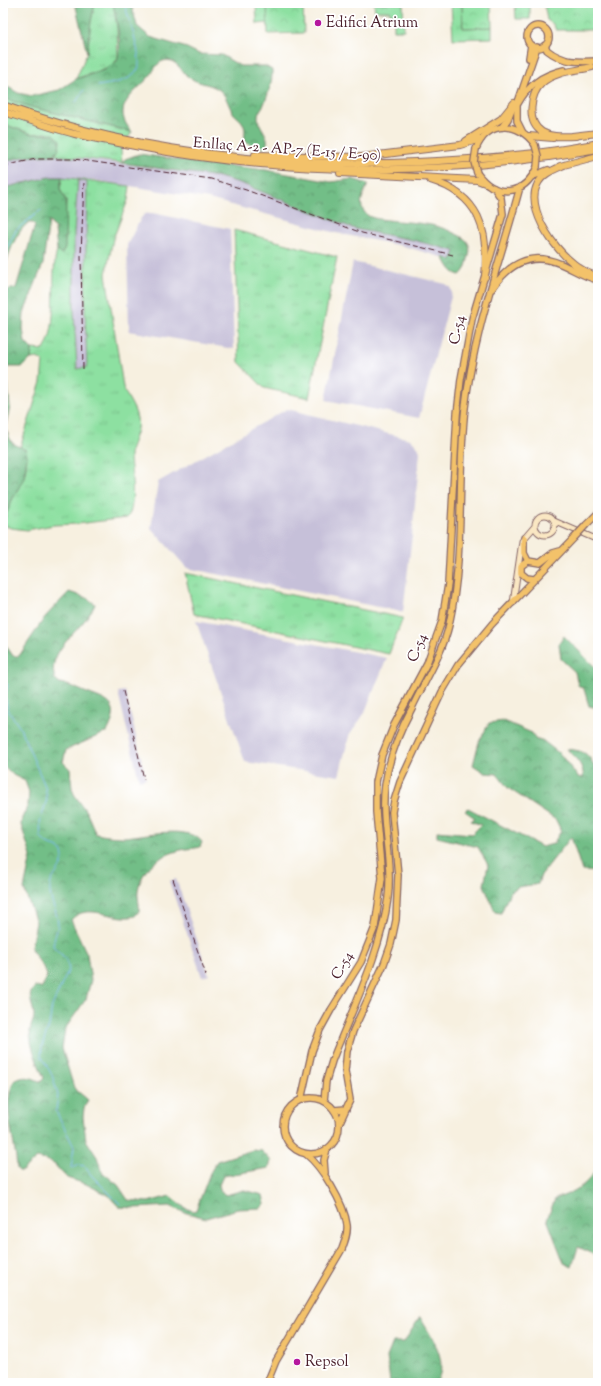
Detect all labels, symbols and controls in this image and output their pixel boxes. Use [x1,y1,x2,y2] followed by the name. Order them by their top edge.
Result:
[326,13,419,34] place label: Edifici Atrium
[313,18,323,28] marker: Edifici Atrium
[192,133,382,167] street label: Enllaç A-2 - AP-7 (E-15 / E-90)
[445,313,471,347] street label: C-54
[403,630,433,666] street label: C-54
[327,948,360,984] street label: C-54
[305,1352,349,1373] place label: Repsol
[292,1357,302,1367] marker: Repsol

